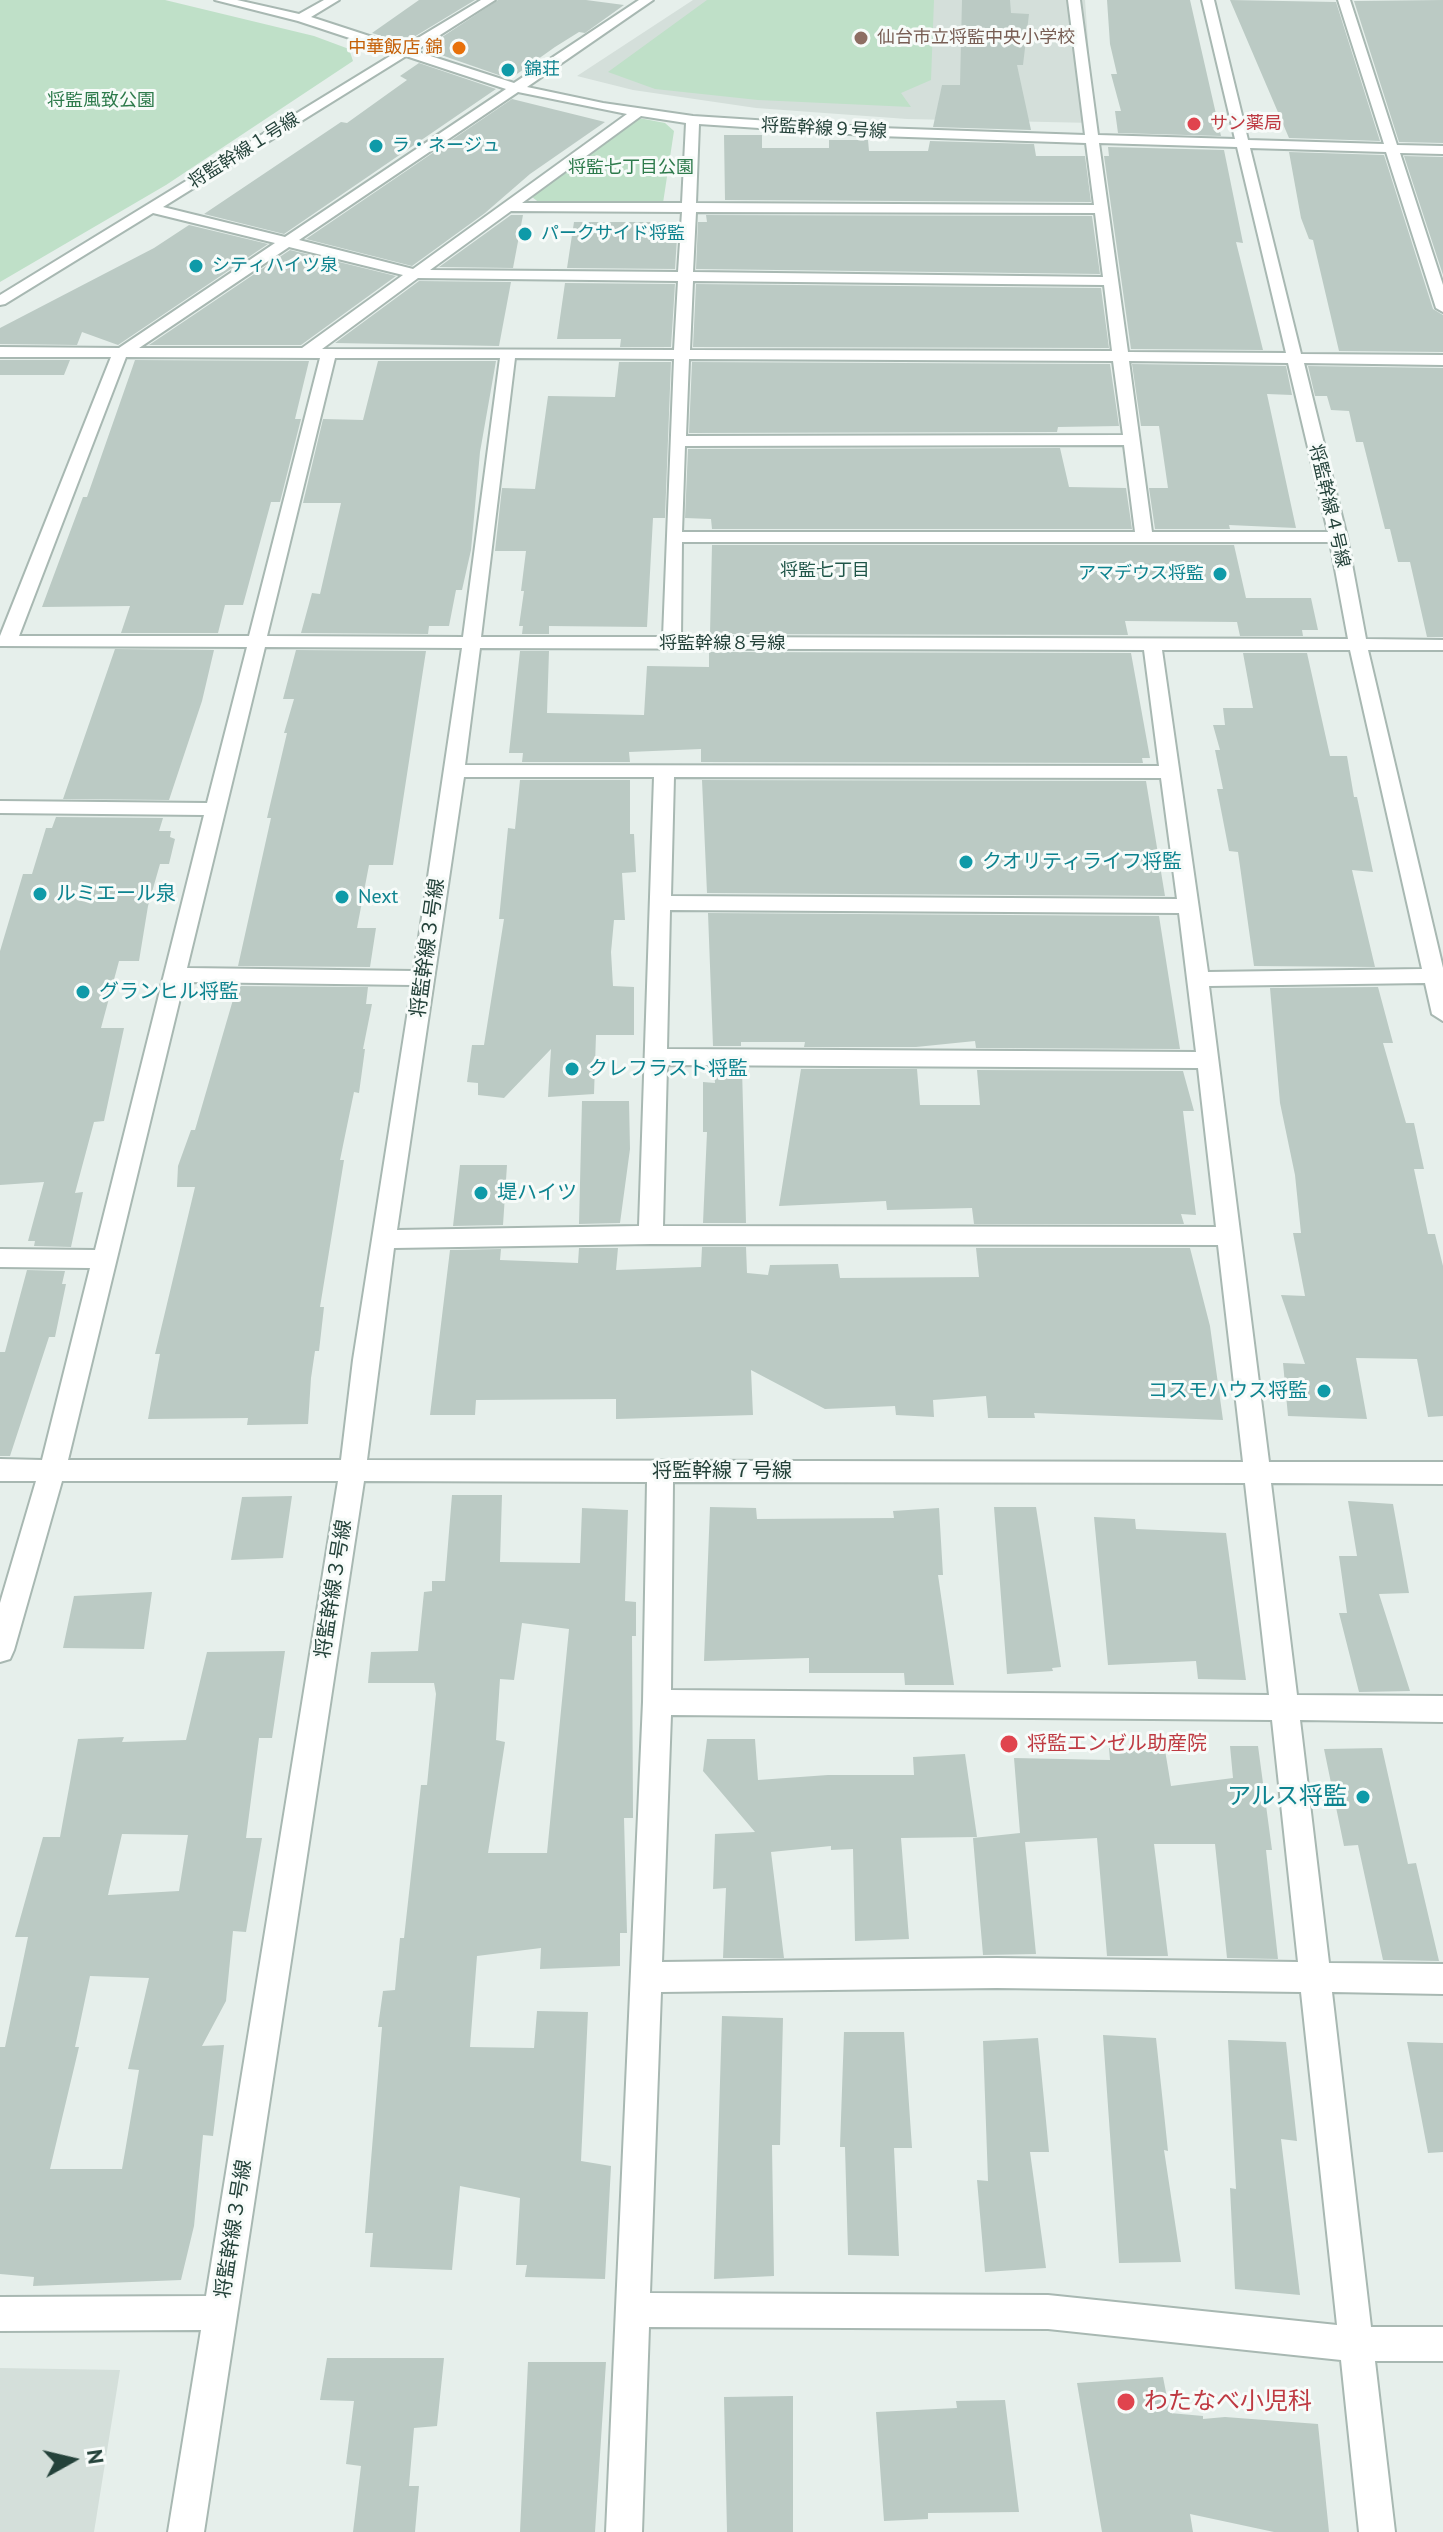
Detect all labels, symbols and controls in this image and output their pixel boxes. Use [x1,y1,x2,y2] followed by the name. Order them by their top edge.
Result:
[877,27,1075,49] place label: 仙台市立将監中央小学校
[852,29,870,47] marker: 仙台市立将監中央小学校
[348,37,443,59] place label: 中華飯店 錦
[450,39,468,57] marker: 中華飯店 錦
[524,59,560,81] place label: 錦荘
[499,61,517,79] marker: 錦荘
[47,90,155,112] park label: 将監風致公園
[185,108,303,194] street label: 将監幹線１号線
[1210,113,1282,135] place label: サン薬局
[761,115,887,143] street label: 将監幹線９号線
[1185,115,1203,133] marker: サン薬局
[392,135,500,157] place label: ラ・ネージュ
[367,137,385,155] marker: ラ・ネージュ
[568,157,694,179] park label: 将監七丁目公園
[541,223,685,245] place label: パークサイド将監
[516,225,534,243] marker: パークサイド将監
[212,255,338,277] place label: シティハイツ泉
[187,257,205,275] marker: シティハイツ泉
[1304,442,1354,570] street label: 将監幹線４号線
[780,560,870,582] district label: 将監七丁目
[1078,563,1204,585] place label: アマデウス将監
[1211,565,1229,583] marker: アマデウス将監
[659,633,785,655] street label: 将監幹線８号線
[982,850,1182,874] place label: クオリティライフ将監
[957,853,975,871] marker: クオリティライフ将監
[406,877,450,1019] street label: 将監幹線３号線
[56,882,176,906] place label: ルミエール泉
[31,885,49,903] marker: ルミエール泉
[358,885,398,909] place label: Next
[333,888,351,906] marker: Next
[99,980,239,1004] place label: グランヒル将監
[74,983,92,1001] marker: グランヒル将監
[588,1057,748,1081] place label: クレフラスト将監
[563,1060,581,1078] marker: クレフラスト将監
[497,1181,577,1205] place label: 堤ハイツ
[472,1184,490,1202] marker: 堤ハイツ
[1148,1379,1308,1403] place label: コスモハウス将監
[1315,1382,1333,1400] marker: コスモハウス将監
[652,1459,792,1483] street label: 将監幹線７号線
[311,1518,357,1660] street label: 将監幹線３号線
[1027,1732,1207,1756] place label: 将監エンゼル助産院
[998,1733,1020,1755] marker: 将監エンゼル助産院
[1227,1783,1347,1811] place label: アルス将監
[1354,1788,1372,1806] marker: アルス将監
[211,2158,257,2300] street label: 将監幹線３号線
[1144,2388,1312,2416] place label: わたなべ小児科
[1115,2391,1137,2413] marker: わたなべ小児科
[32,2420,112,2500] north arrow
[81,2448,111,2466] text: N

